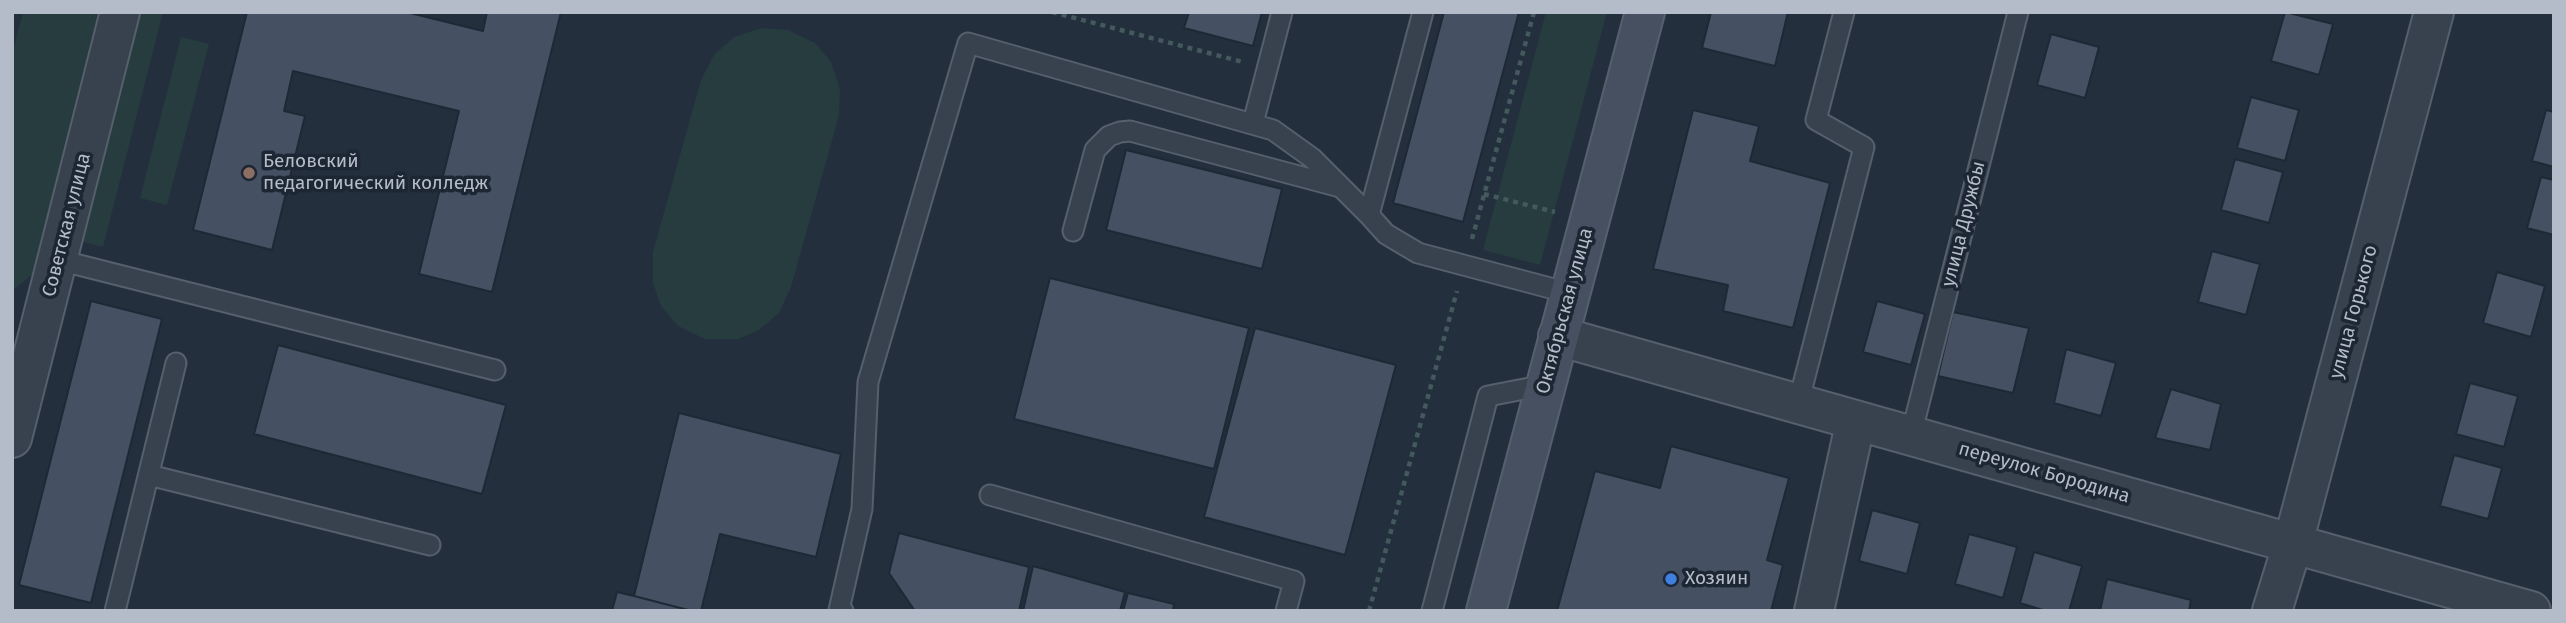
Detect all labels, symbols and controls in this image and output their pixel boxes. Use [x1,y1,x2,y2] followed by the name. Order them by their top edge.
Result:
[38,151,96,299] street label: Советская улица
[263,151,488,195] place label: Беловский педагогический колледж
[1937,159,1991,289] street label: улица Дружбы
[241,165,257,181] marker: Беловский педагогический колледж
[1532,225,1598,397] street label: Октябрьская улица
[2325,243,2383,381] street label: улица Горького
[1956,438,2132,508] street label: переулок Бородина
[1685,568,1748,590] place label: Хозяин
[1663,571,1679,587] marker: Хозяин

